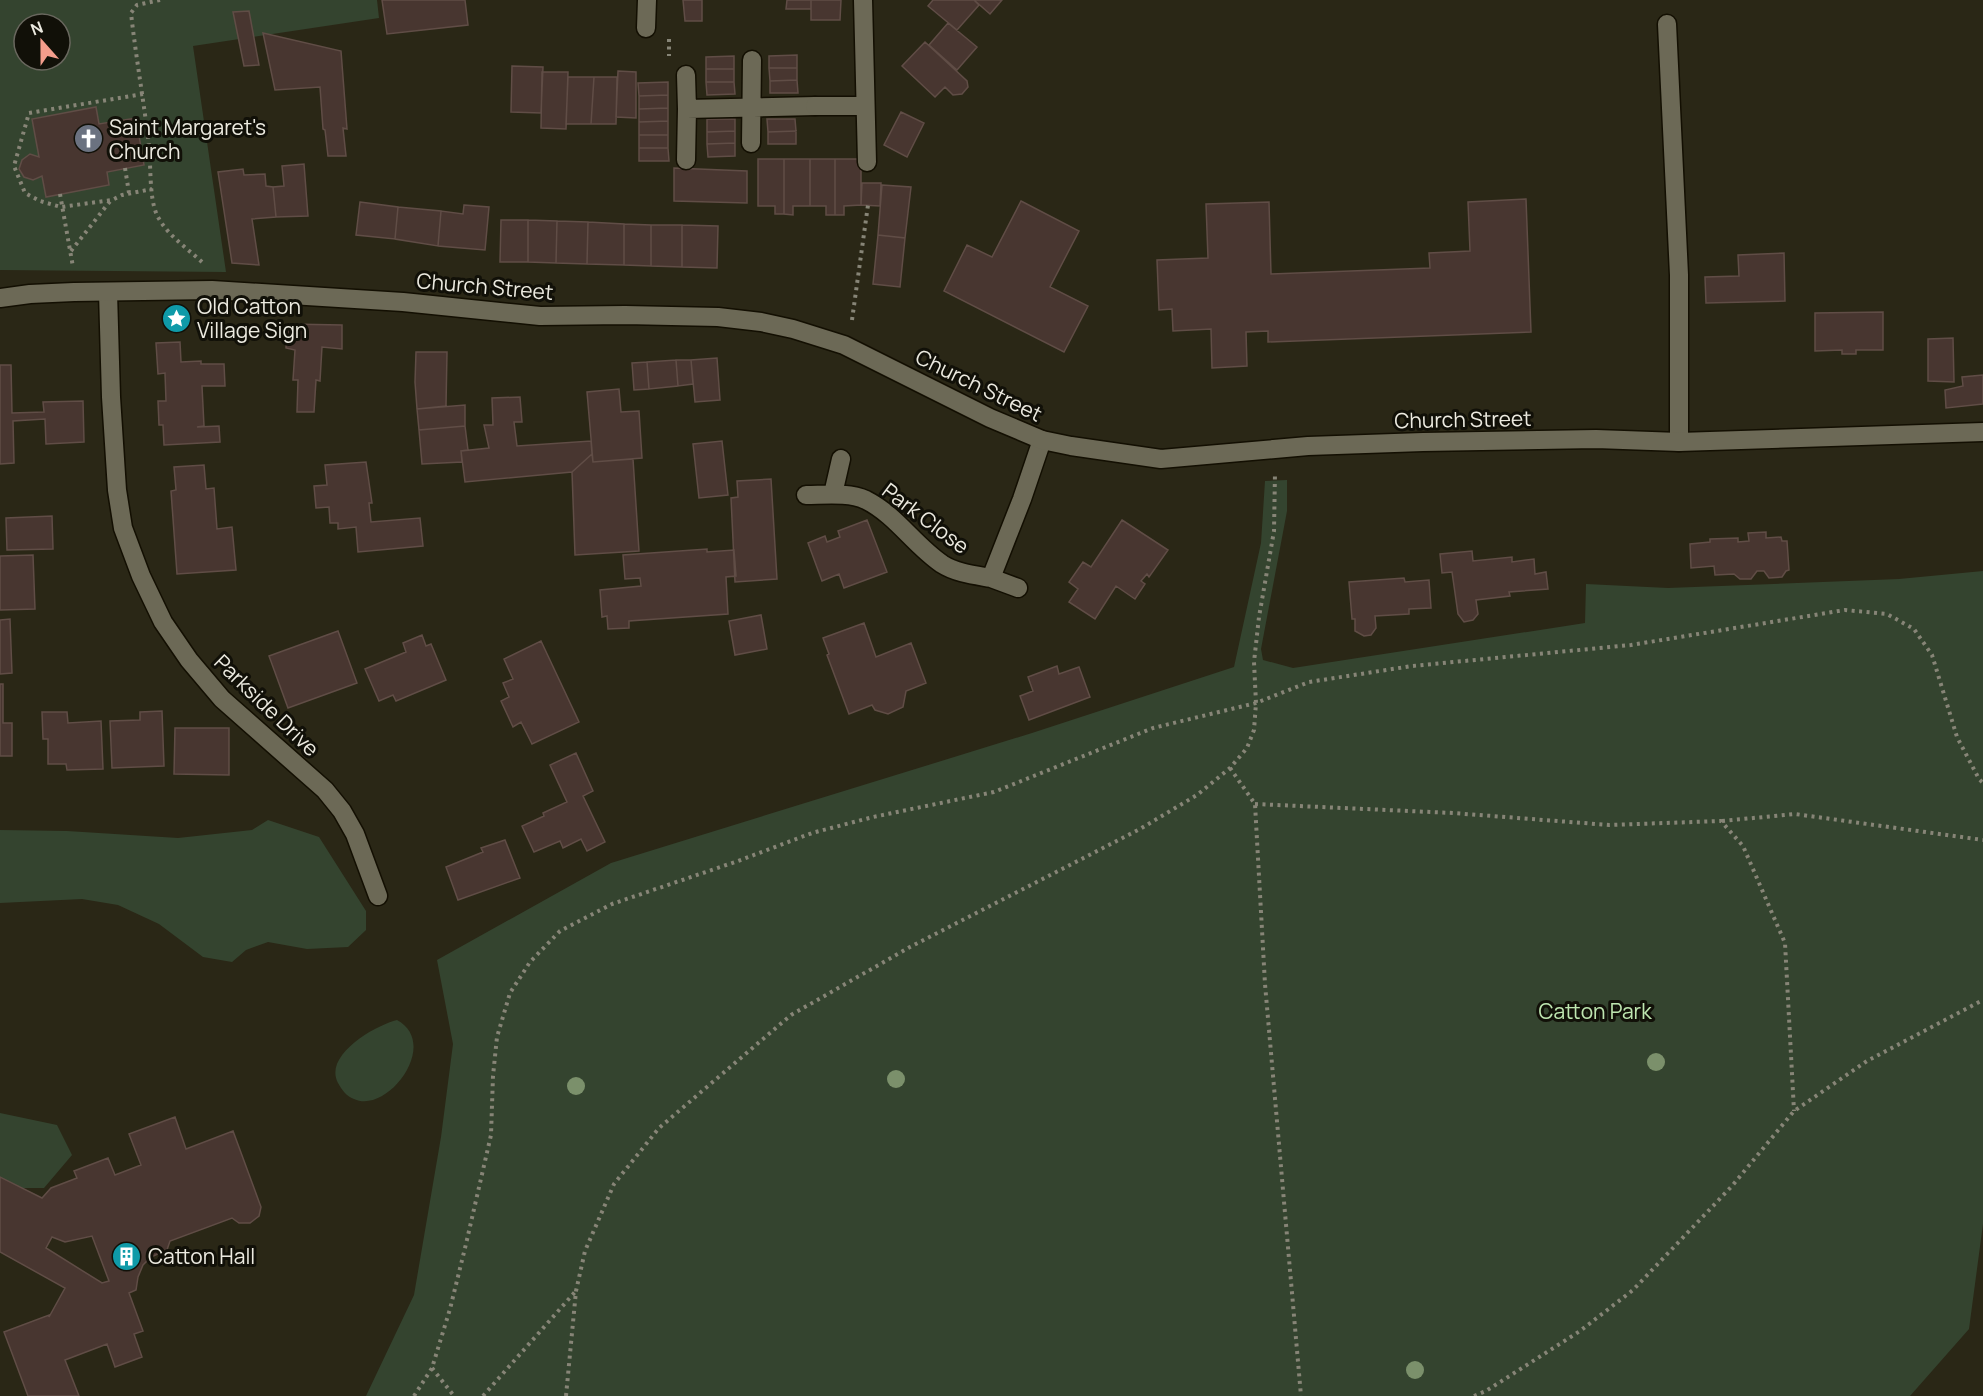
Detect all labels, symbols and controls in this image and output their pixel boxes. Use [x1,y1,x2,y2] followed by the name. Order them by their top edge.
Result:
[12,12,72,72] north arrow
[27,16,46,40] text: N
[109,113,266,165] place label: Saint Margaret's Church
[72,123,104,155] church icon: Saint Margaret's Church
[415,266,555,306] street label: Church Street
[197,292,307,344] place label: Old Catton Village Sign
[160,302,192,334] place icon: Old Catton Village Sign
[911,342,1047,428] street label: Church Street
[1394,404,1532,434] street label: Church Street
[877,476,975,560] street label: Park Close
[209,648,325,762] street label: Parkside Drive
[1538,997,1652,1025] park label: Catton Park
[111,1240,143,1272] building icon: Catton Hall
[148,1242,255,1270] place label: Catton Hall

